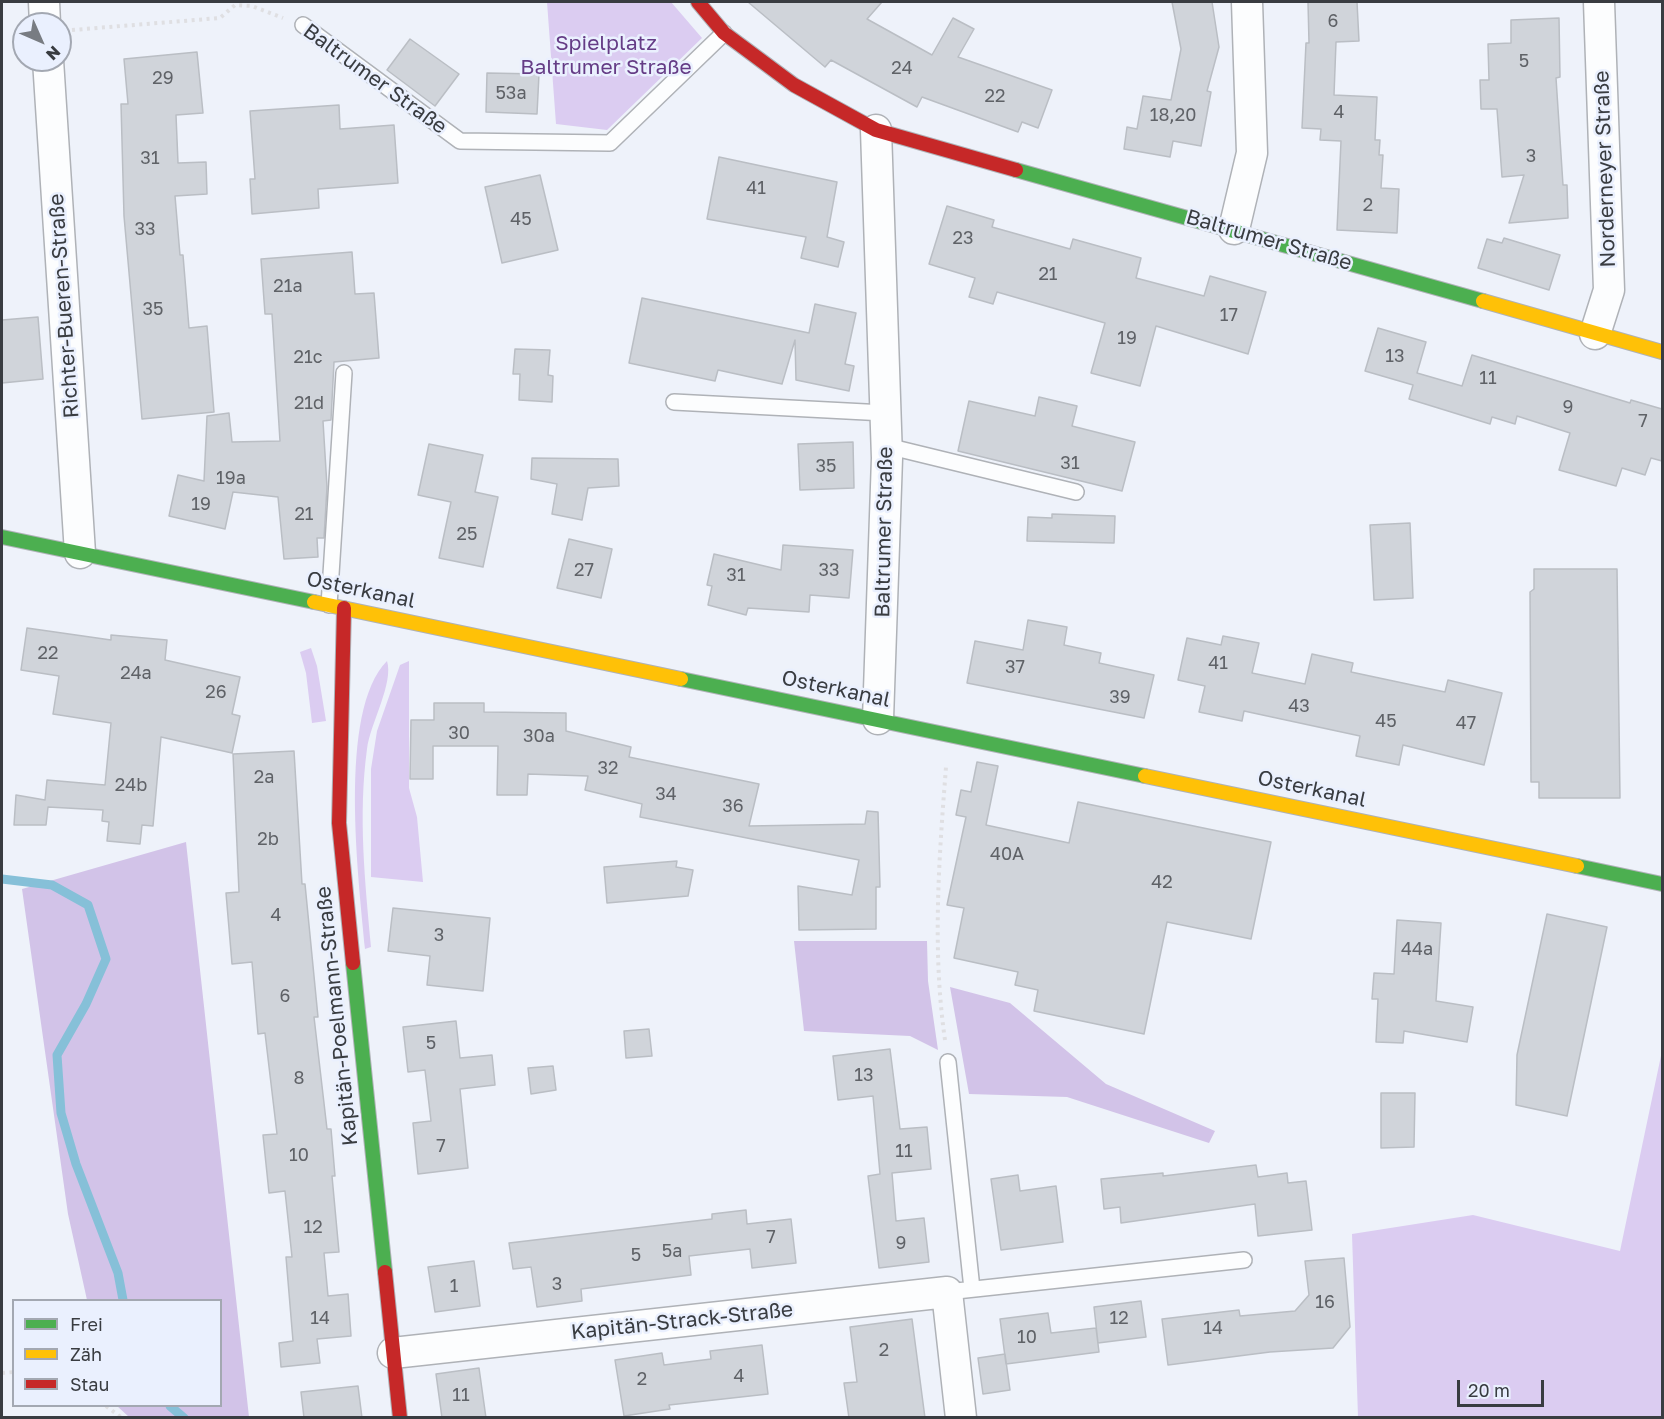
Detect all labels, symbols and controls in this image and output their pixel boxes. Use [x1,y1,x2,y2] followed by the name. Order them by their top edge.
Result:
[1328,10,1338,32] house number: 6
[12,12,72,72] north arrow
[298,18,452,140] street label: Baltrumer Straße
[520,30,692,80] park label: Spielplatz Baltrumer Straße
[42,42,65,65] text: N
[1519,50,1529,72] house number: 5
[891,57,913,79] house number: 24
[152,67,174,89] house number: 29
[1589,70,1621,268] street label: Norderneyer Straße
[495,82,527,104] house number: 53a
[985,85,1005,107] house number: 22
[1334,101,1344,123] house number: 4
[1150,104,1196,126] house number: 18,20
[1526,145,1536,167] house number: 3
[140,147,160,169] house number: 31
[746,177,766,199] house number: 41
[44,193,84,419] street label: Richter-Bueren-Straße
[1363,194,1373,216] house number: 2
[1183,204,1355,276] street label: Baltrumer Straße
[510,208,532,230] house number: 45
[134,218,156,240] house number: 33
[953,227,973,249] house number: 23
[1038,263,1058,285] house number: 21
[273,275,303,297] house number: 21a
[143,298,163,320] house number: 35
[1220,304,1238,326] house number: 17
[1117,327,1137,349] house number: 19
[1385,345,1405,367] house number: 13
[294,346,322,368] house number: 21c
[1479,367,1497,389] house number: 11
[294,392,324,414] house number: 21d
[1563,396,1573,418] house number: 9
[1638,410,1648,432] house number: 7
[870,446,898,618] street label: Baltrumer Straße
[1060,452,1080,474] house number: 31
[816,455,836,477] house number: 35
[216,467,246,489] house number: 19a
[191,493,211,515] house number: 19
[294,503,314,525] house number: 21
[457,523,477,545] house number: 25
[574,559,594,581] house number: 27
[818,559,840,581] house number: 33
[726,564,746,586] house number: 31
[304,566,418,614] street label: Osterkanal
[38,642,58,664] house number: 22
[1208,652,1228,674] house number: 41
[1005,656,1025,678] house number: 37
[120,662,152,684] house number: 24a
[779,665,893,713] street label: Osterkanal
[205,681,227,703] house number: 26
[1109,686,1131,708] house number: 39
[1288,695,1310,717] house number: 43
[1375,710,1397,732] house number: 45
[1456,712,1476,734] house number: 47
[448,722,470,744] house number: 30
[523,725,555,747] house number: 30a
[598,757,618,779] house number: 32
[1255,765,1369,813] street label: Osterkanal
[254,766,274,788] house number: 2a
[115,774,147,796] house number: 24b
[655,783,677,805] house number: 34
[722,795,744,817] house number: 36
[257,828,279,850] house number: 2b
[990,843,1024,865] house number: 40A
[1151,871,1173,893] house number: 42
[311,885,363,1147] street label: Kapitän-Poelmann-Straße
[271,904,281,926] house number: 4
[434,924,444,946] house number: 3
[1401,938,1433,960] house number: 44a
[280,985,290,1007] house number: 6
[426,1032,436,1054] house number: 5
[854,1064,874,1086] house number: 13
[294,1067,304,1089] house number: 8
[436,1135,446,1157] house number: 7
[895,1140,913,1162] house number: 11
[289,1144,309,1166] house number: 10
[303,1216,323,1238] house number: 12
[766,1226,776,1248] house number: 7
[896,1232,906,1254] house number: 9
[662,1240,682,1262] house number: 5a
[631,1244,641,1266] house number: 5
[552,1273,562,1295] house number: 3
[450,1275,458,1297] house number: 1
[1315,1291,1335,1313] house number: 16
[570,1297,794,1345] street label: Kapitän-Strack-Straße
[12,1299,222,1407] legend
[310,1307,330,1329] house number: 14
[1109,1307,1129,1329] house number: 12
[70,1313,103,1335] text: Frei
[1203,1317,1223,1339] house number: 14
[1017,1326,1037,1348] house number: 10
[879,1339,889,1361] house number: 2
[70,1343,102,1365] text: Zäh
[734,1365,744,1387] house number: 4
[637,1368,647,1390] house number: 2
[1460,1368,1547,1406] scale bar
[70,1373,109,1395] text: Stau
[1468,1379,1510,1401] text: 20 m
[452,1384,470,1406] house number: 11

